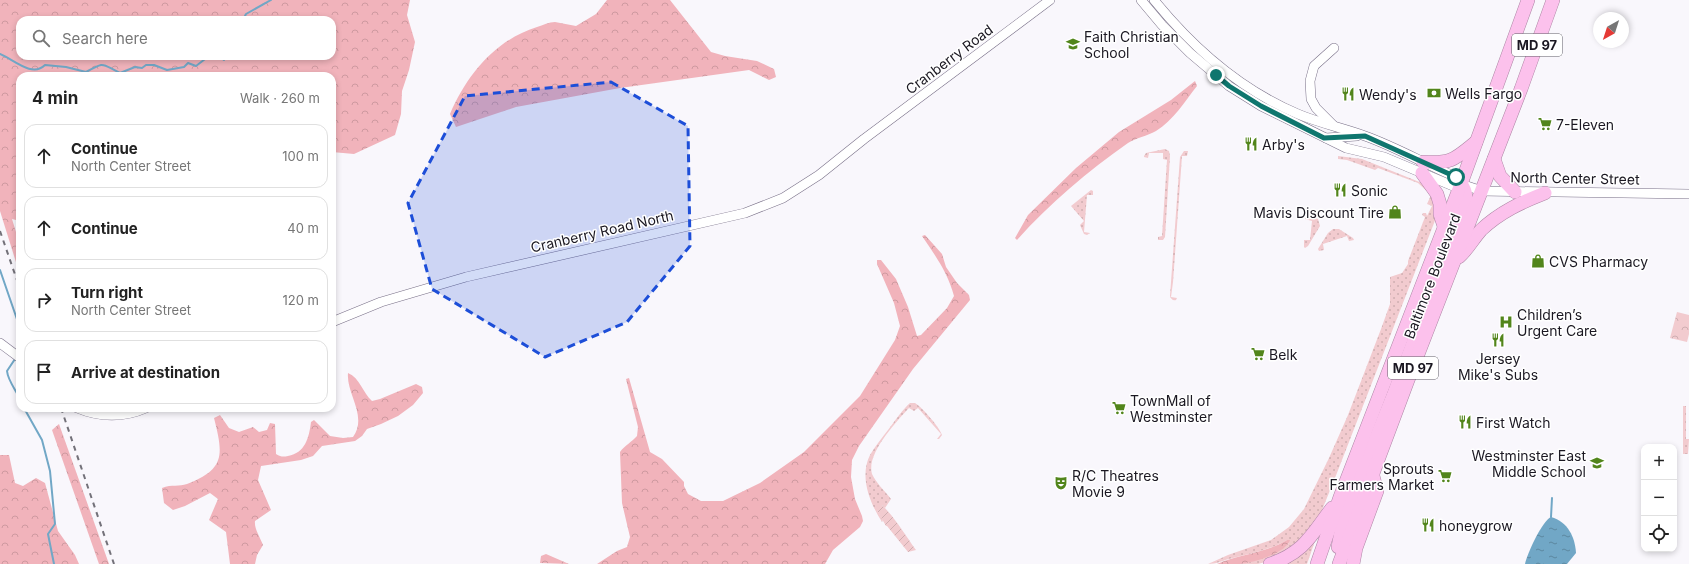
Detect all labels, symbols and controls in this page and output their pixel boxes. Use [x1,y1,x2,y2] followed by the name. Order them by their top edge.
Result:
[1593,12,1629,48] north arrow
[16,16,336,60] search box
[902,21,996,97] street label: Cranberry Road
[30,27,52,49] icon: search
[1084,28,1179,61] place label: Faith Christian School
[62,29,148,48] text: Search here
[1512,34,1562,56] road number: MD 97
[1065,36,1081,52] school or university icon: Faith Christian School
[1207,66,1225,84] route end
[1426,85,1442,101] bank icon: Wells Fargo
[1445,85,1522,102] place label: Wells Fargo
[1340,86,1356,102] restaurant icon: Wendy's
[1359,86,1417,103] place label: Wendy's
[32,88,78,108] text: 4 min
[240,90,320,106] text: Walk · 260 m
[1537,116,1553,132] supermarket icon: 7-Eleven
[1556,116,1614,133] place label: 7-Eleven
[1243,136,1259,152] restaurant icon: Arby's
[1262,136,1305,153] place label: Arby's
[71,139,138,158] text: Continue
[33,145,55,167] icon: ahead
[282,148,319,164] text: 100 m
[71,158,191,174] text: North Center Street
[1447,168,1465,186] route start
[1510,168,1640,188] street label: North Center Street
[1332,182,1348,198] restaurant icon: Sonic
[1351,182,1388,199] place label: Sonic
[1253,204,1384,221] place label: Mavis Discount Tire
[1387,204,1403,220] shop icon: Mavis Discount Tire
[529,206,675,256] street label: Cranberry Road North
[1400,211,1464,341] street label: Baltimore Boulevard
[33,217,55,239] icon: ahead
[71,219,138,238] text: Continue
[287,220,319,236] text: 40 m
[1530,253,1546,269] shop icon: CVS Pharmacy
[1549,253,1648,270] place label: CVS Pharmacy
[71,283,143,302] text: Turn right
[33,289,55,311] icon: right
[283,292,319,308] text: 120 m
[71,302,191,318] text: North Center Street
[1517,306,1597,339] place label: Children’s Urgent Care
[1498,314,1514,330] hospital icon: Children’s Urgent Care
[1490,332,1506,348] restaurant icon: Jersey Mike's Subs
[1250,346,1266,362] supermarket icon: Belk
[1269,346,1298,363] place label: Belk
[1458,350,1538,383] place label: Jersey Mike's Subs
[1388,357,1438,379] road number: MD 97
[33,361,55,383] icon: arrive
[71,363,220,382] text: Arrive at destination
[1130,392,1212,425] place label: TownMall of Westminster
[1111,400,1127,416] supermarket icon: TownMall of Westminster
[1457,414,1473,430] restaurant icon: First Watch
[1476,414,1551,431] place label: First Watch
[1641,444,1677,552] map controls
[1641,444,1677,480] button: +
[1471,447,1586,480] place label: Westminster East Middle School
[1589,455,1605,471] school or university icon: Westminster East Middle School
[1330,460,1434,493] place label: Sprouts Farmers Market
[1072,467,1159,500] place label: R/C Theatres Movie 9
[1437,468,1453,484] supermarket icon: Sprouts Farmers Market
[1053,475,1069,491] theatre icon: R/C Theatres Movie 9
[1641,480,1677,516] button: −
[1641,516,1677,552] button: locate
[1420,517,1436,533] restaurant icon: honeygrow
[1439,517,1513,534] place label: honeygrow

